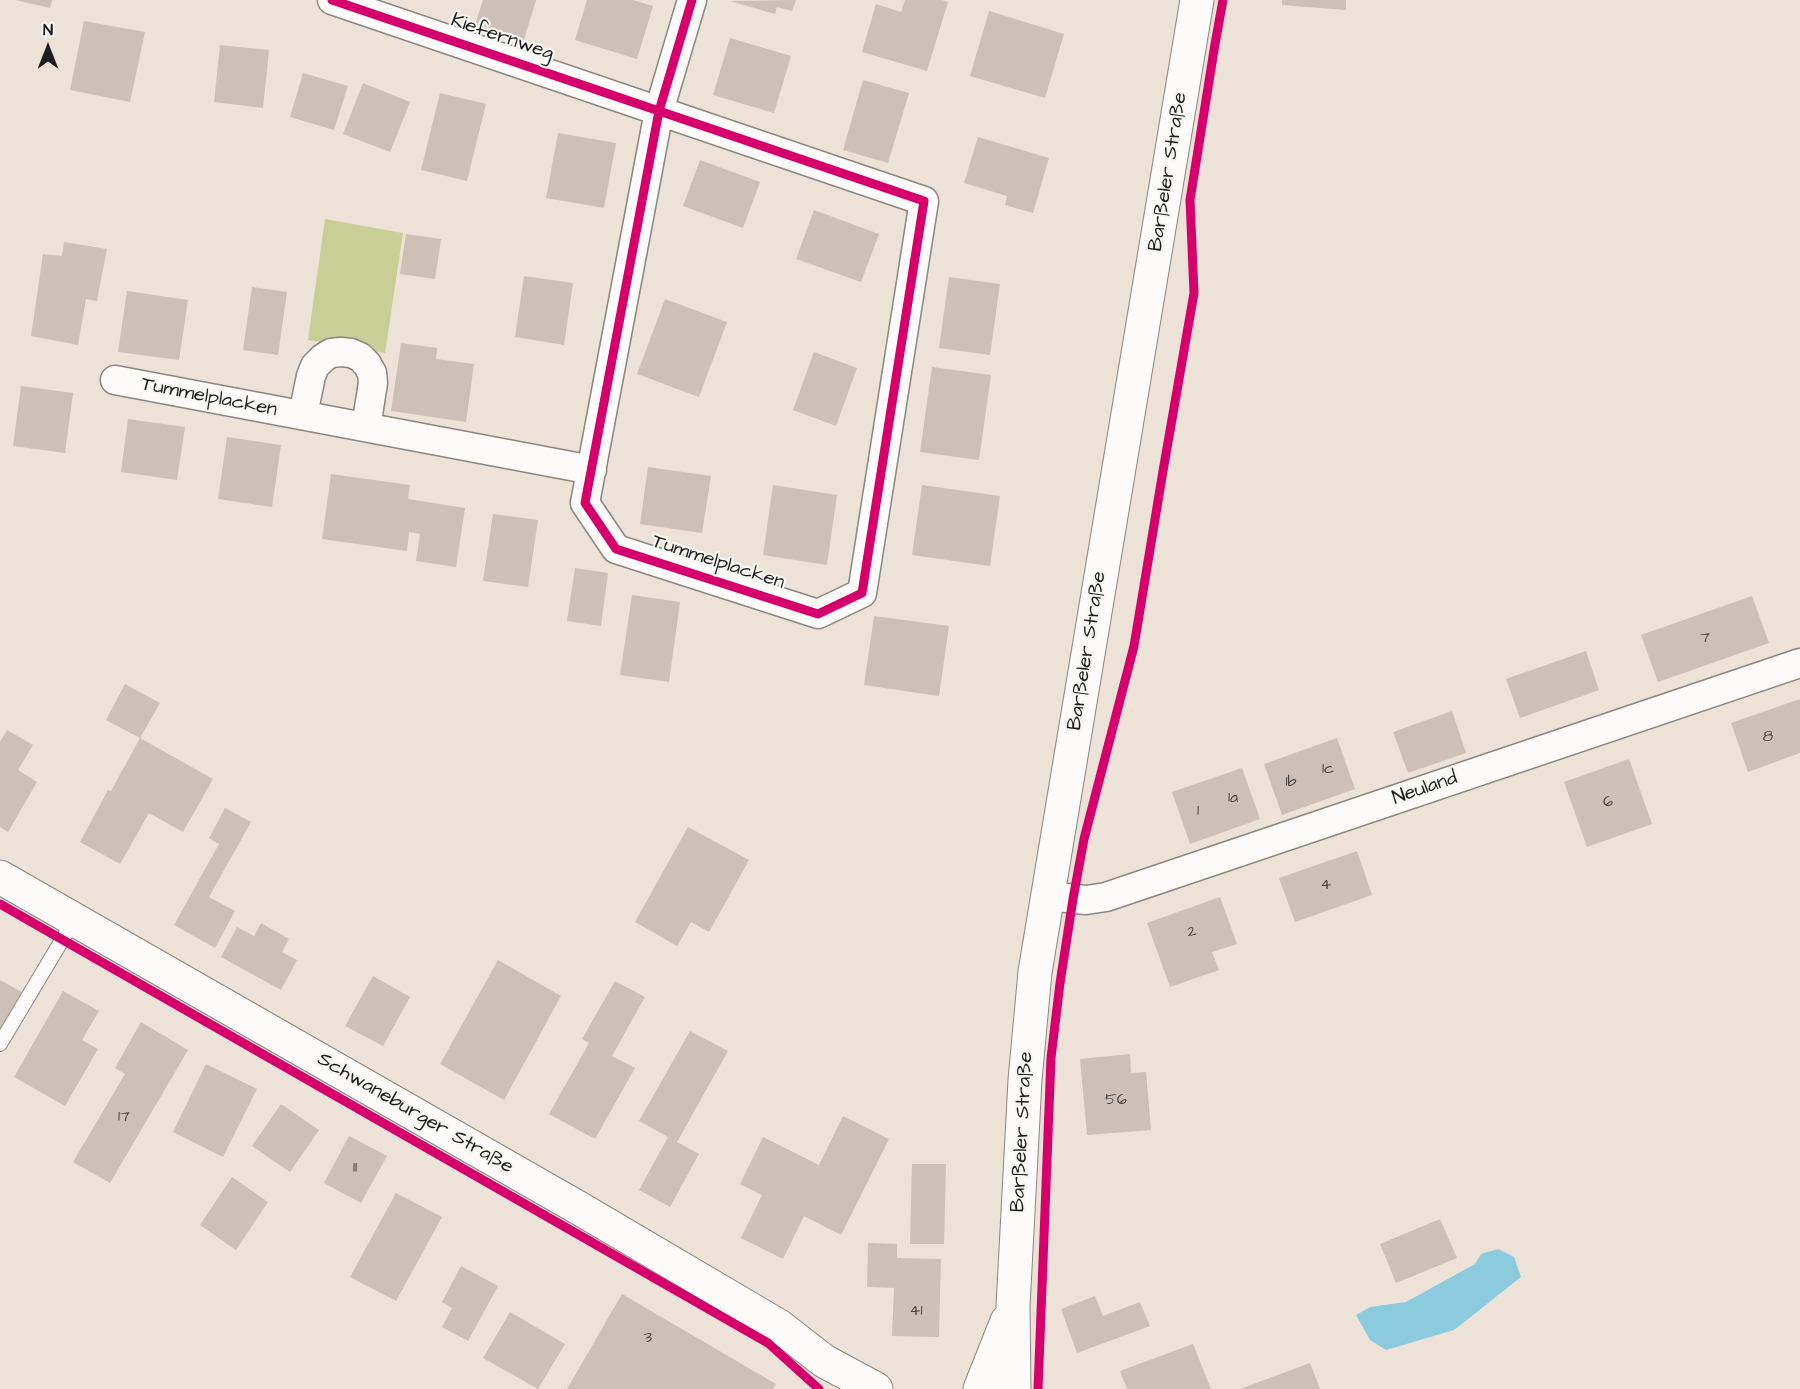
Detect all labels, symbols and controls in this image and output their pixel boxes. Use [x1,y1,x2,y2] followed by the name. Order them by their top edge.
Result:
[448,9,556,67] street label: Kiefernweg
[18,18,78,78] north arrow
[43,19,53,41] text: N
[1145,91,1193,253] street label: Barßeler Straße
[139,373,279,423] street label: Tummelplacken
[649,530,787,596] street label: Tummelplacken
[1064,570,1112,732] street label: Barßeler Straße
[1700,629,1710,649] house number: 7
[1763,728,1773,748] house number: 8
[1322,760,1334,780] house number: 1c
[1389,767,1461,811] street label: Neuland
[1285,773,1297,793] house number: 1b
[1228,789,1238,809] house number: 1a
[1603,793,1613,813] house number: 6
[1197,802,1199,822] house number: 1
[1321,876,1331,896] house number: 4
[1187,923,1197,943] house number: 2
[313,1048,517,1180] street label: Schwaneburger Straße
[1007,1051,1039,1213] street label: Barßeler Straße
[1105,1091,1127,1111] house number: 56
[118,1108,130,1128] house number: 17
[353,1159,357,1179] house number: 11
[910,1302,922,1322] house number: 41
[644,1329,652,1349] house number: 3

